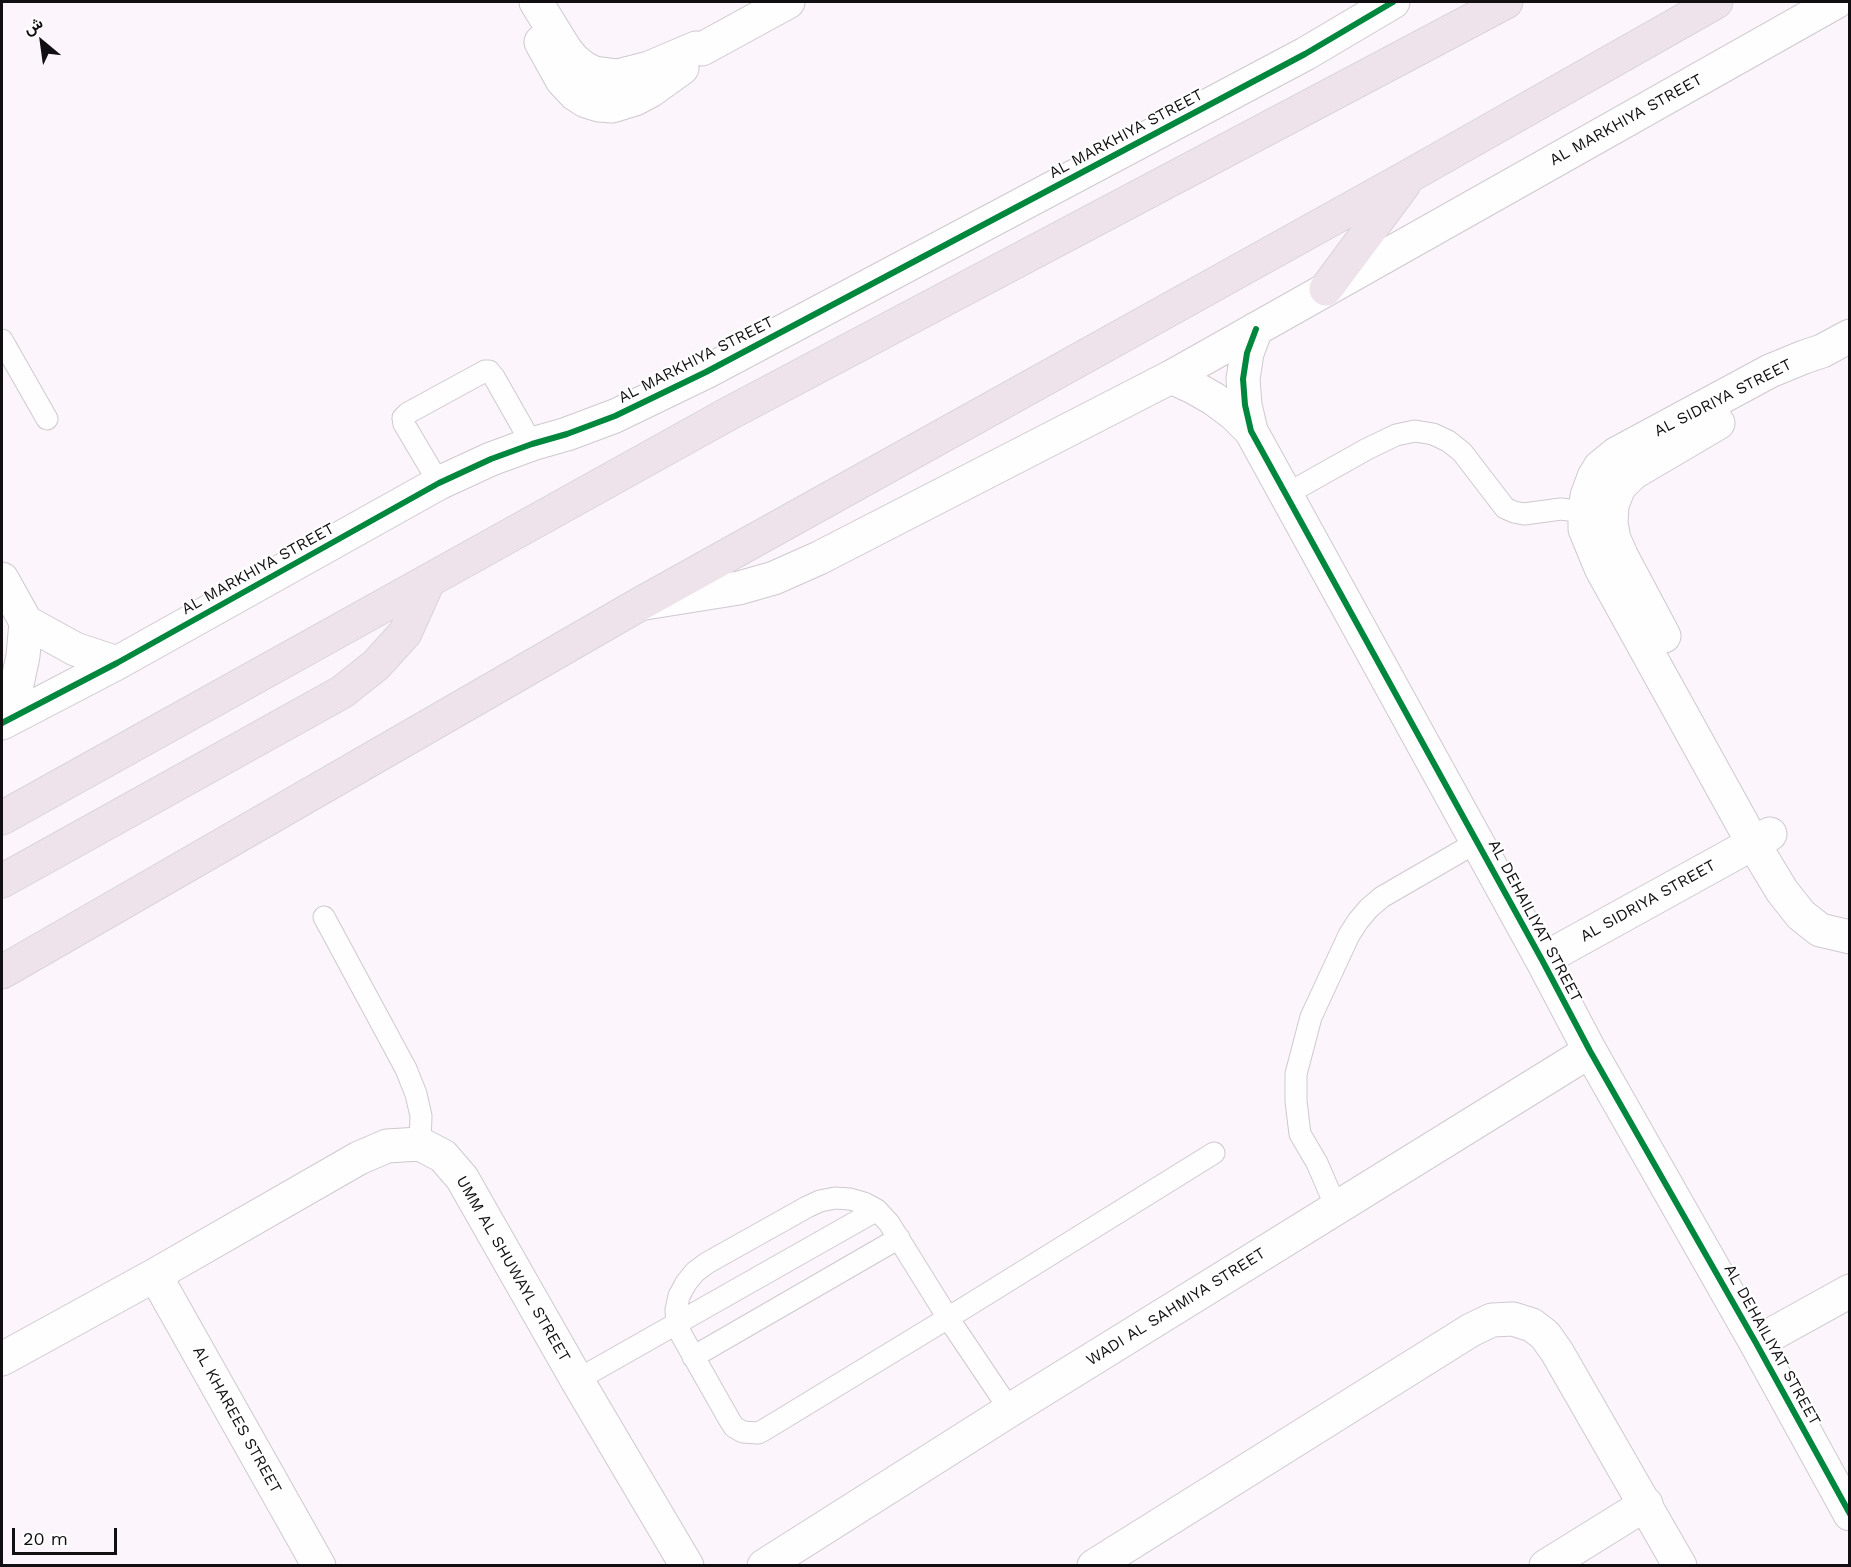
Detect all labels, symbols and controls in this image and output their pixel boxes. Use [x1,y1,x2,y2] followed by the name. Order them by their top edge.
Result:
[12,12,72,72] north arrow
[20,13,46,39] text: ش
[1546,70,1706,170] street label: AL MARKHIYA STREET
[1046,85,1206,183] street label: AL MARKHIYA STREET
[615,312,777,408] street label: AL MARKHIYA STREET
[1651,355,1795,441] street label: AL SIDRIYA STREET
[178,519,338,619] street label: AL MARKHIYA STREET
[1484,837,1586,1005] street label: AL DEHAILIYAT STREET
[1577,856,1719,946] street label: AL SIDRIYA STREET
[452,1173,574,1365] street label: UMM AL SHUWAYL STREET
[1083,1244,1269,1370] street label: WADI AL SAHMIYA STREET
[1720,1261,1824,1429] street label: AL DEHAILIYAT STREET
[189,1343,285,1497] street label: AL KHAREES STREET
[15,1516,120,1554] scale bar
[23,1528,68,1549] text: 20 m

